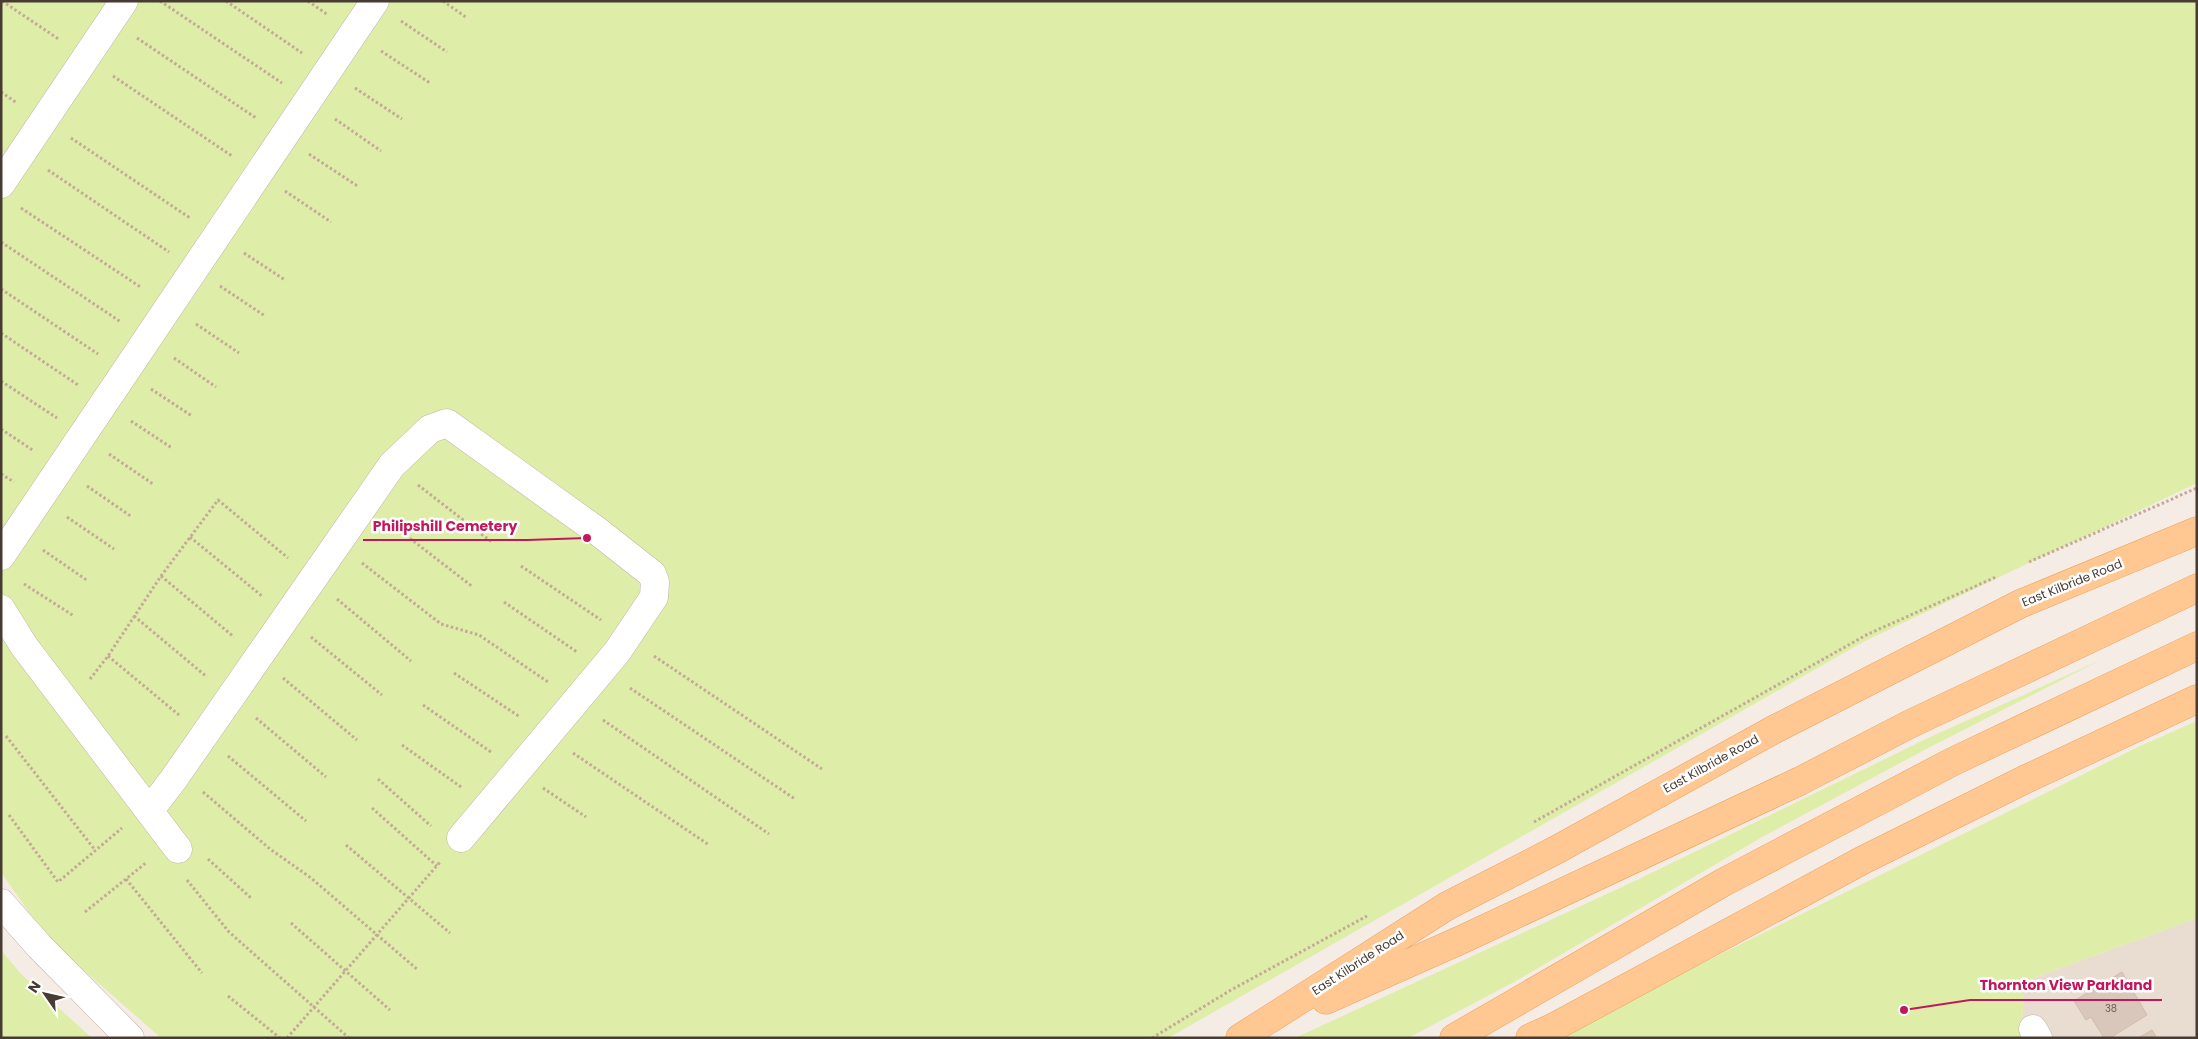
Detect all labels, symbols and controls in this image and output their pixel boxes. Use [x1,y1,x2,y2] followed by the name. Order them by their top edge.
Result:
[363,511,527,540] callout: Philipshill Cemetery
[373,516,517,536] text: Philipshill Cemetery
[2019,555,2124,610] street label: East Kilbride Road
[1660,730,1762,797] street label: East Kilbride Road
[1308,926,1407,999] street label: East Kilbride Road
[20,969,70,1019] north arrow
[1970,971,2162,1000] callout: Thornton View Parkland
[1980,975,2152,995] text: Thornton View Parkland
[23,977,45,997] text: N
[2105,1001,2117,1016] house number: 38

